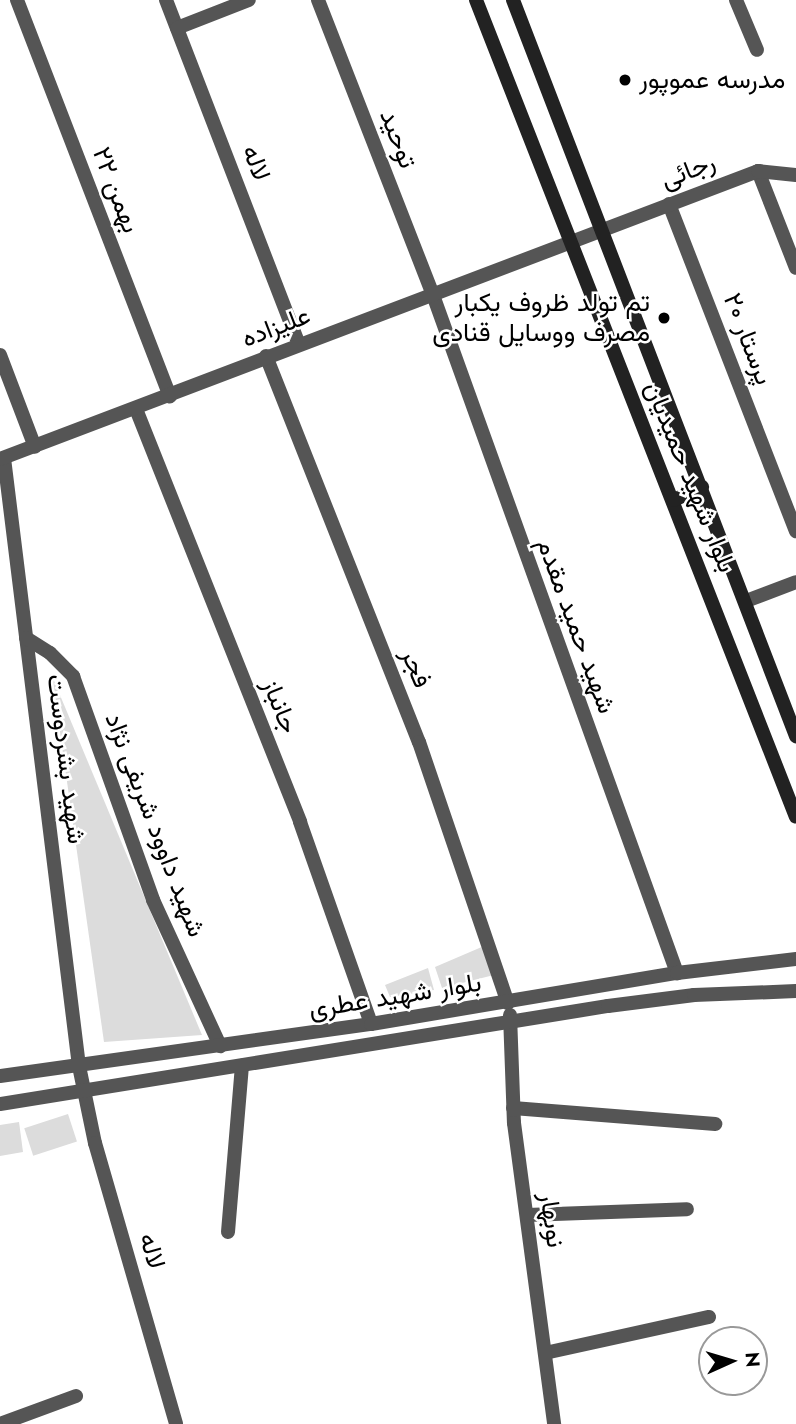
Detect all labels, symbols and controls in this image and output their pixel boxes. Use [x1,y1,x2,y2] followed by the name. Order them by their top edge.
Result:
[639,64,785,96] place label: مدرسه عموپور
[617,72,633,88] marker: مدرسه عموپور
[373,105,423,173] street label: توحید
[235,141,277,185] street label: لاله
[85,143,147,237] street label: ۲۲ بهمن
[656,146,720,196] street label: رجائی
[432,287,650,348] place label: تم تولد ظروف یکبار مصرف ووسایل قنادی
[716,289,780,389] street label: پرستار ۲۰
[237,300,315,354] street label: علیزاده
[656,310,672,326] marker: تم تولد ظروف یکبار مصرف ووسایل قنادی
[638,377,742,577] street label: بلوار شهید حمیدیان
[530,534,622,718] street label: شهید حمید مقدم
[394,644,438,692] street label: فجر
[40,672,92,846] street label: شهید بشردوست
[255,674,305,738] street label: جانباز
[98,709,212,941] street label: شهید داوود شریفی نژاد
[307,967,483,1025] street label: بلوار شهید عطری
[533,1190,571,1250] street label: نوبهار
[132,1230,172,1272] street label: لاله
[698,1326,768,1396] north arrow
[738,1351,766,1368] text: N

